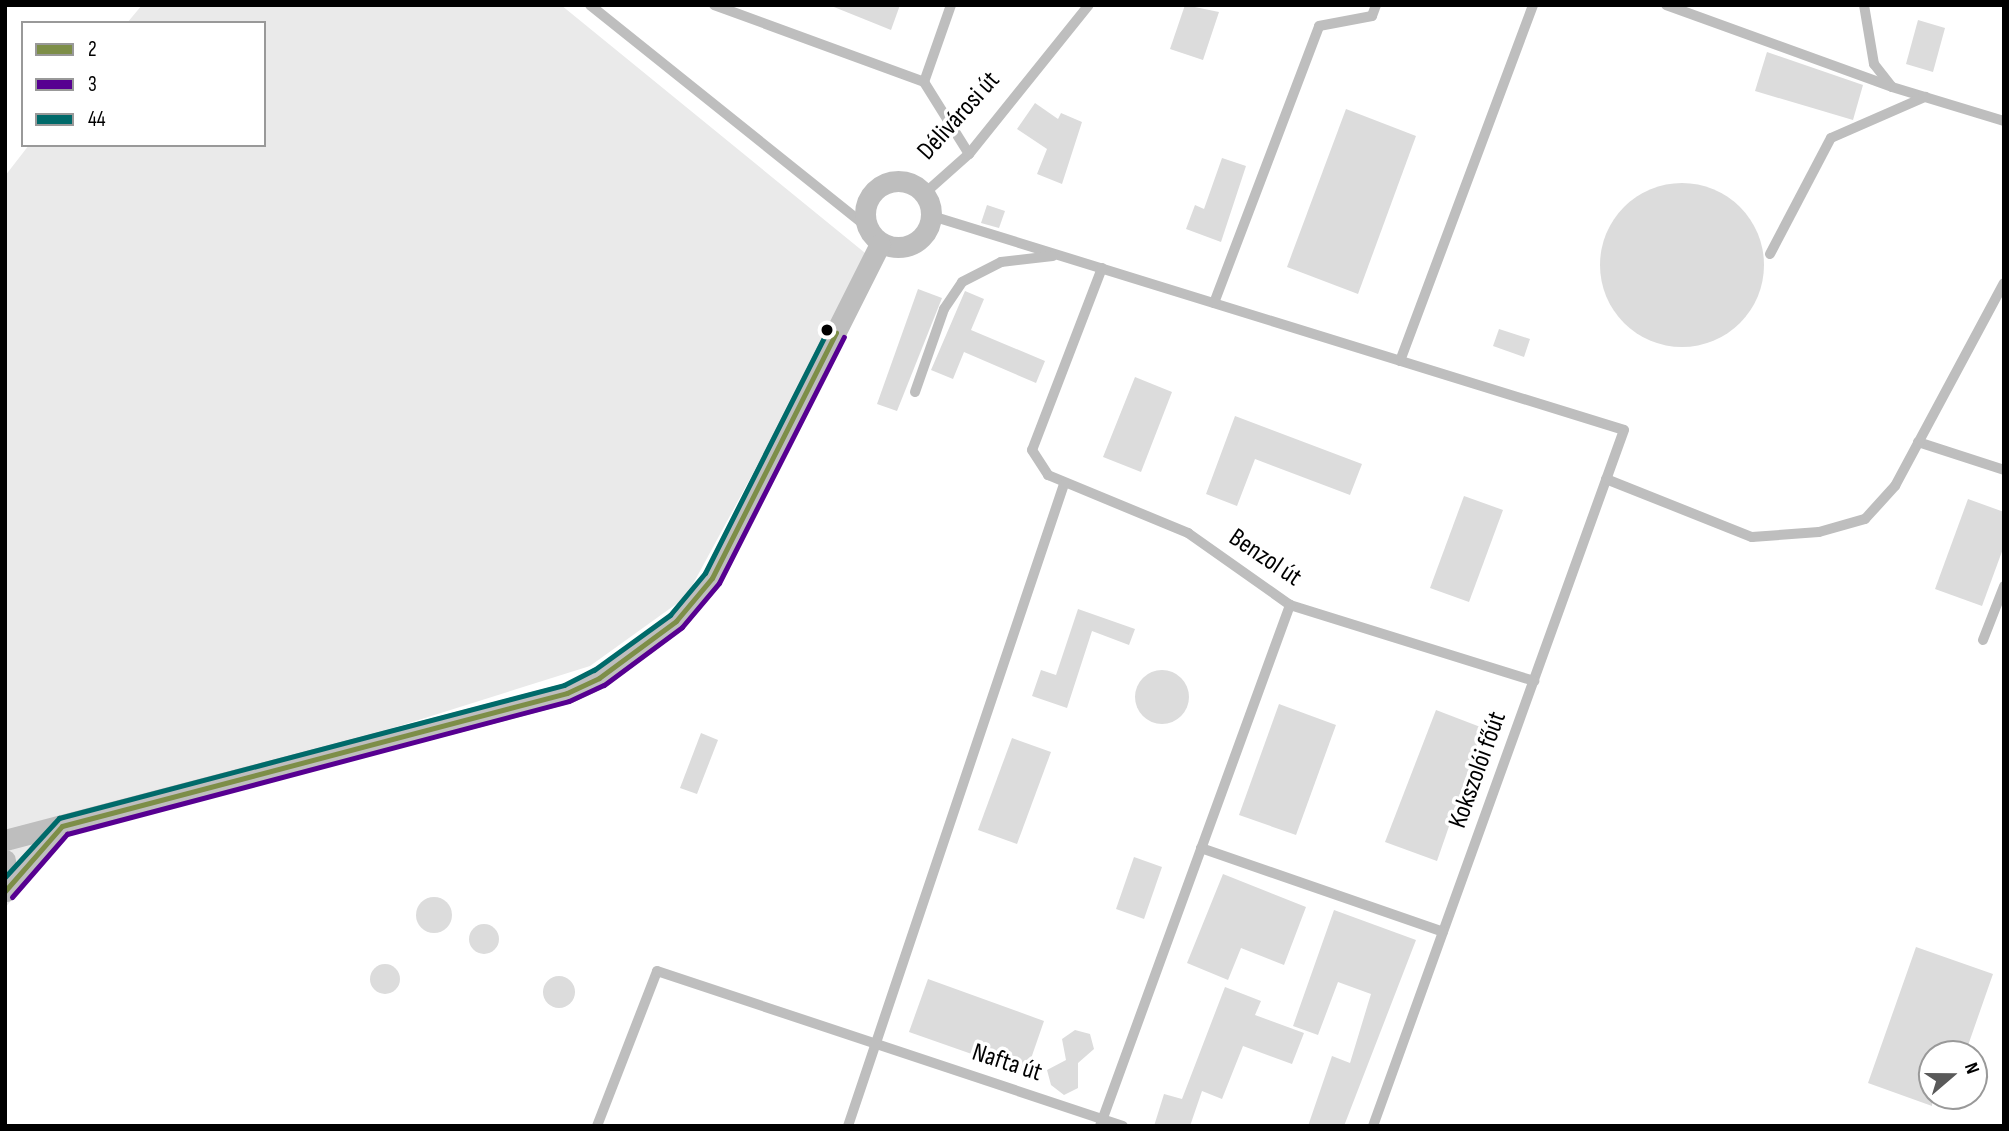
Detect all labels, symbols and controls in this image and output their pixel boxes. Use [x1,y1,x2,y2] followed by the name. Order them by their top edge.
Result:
[21,21,266,147] legend
[88,37,97,62] text: 2
[911,65,1007,167] street label: Délivárosi út
[88,72,97,97] text: 3
[88,107,106,132] text: 44
[820,323,834,337] unlabelled marker
[1223,523,1307,593] street label: Benzol út
[1443,708,1513,832] street label: Kokszolói főút
[968,1037,1046,1089] street label: Nafta út
[1918,1040,1988,1110] north arrow
[1959,1060,1984,1077] text: N

